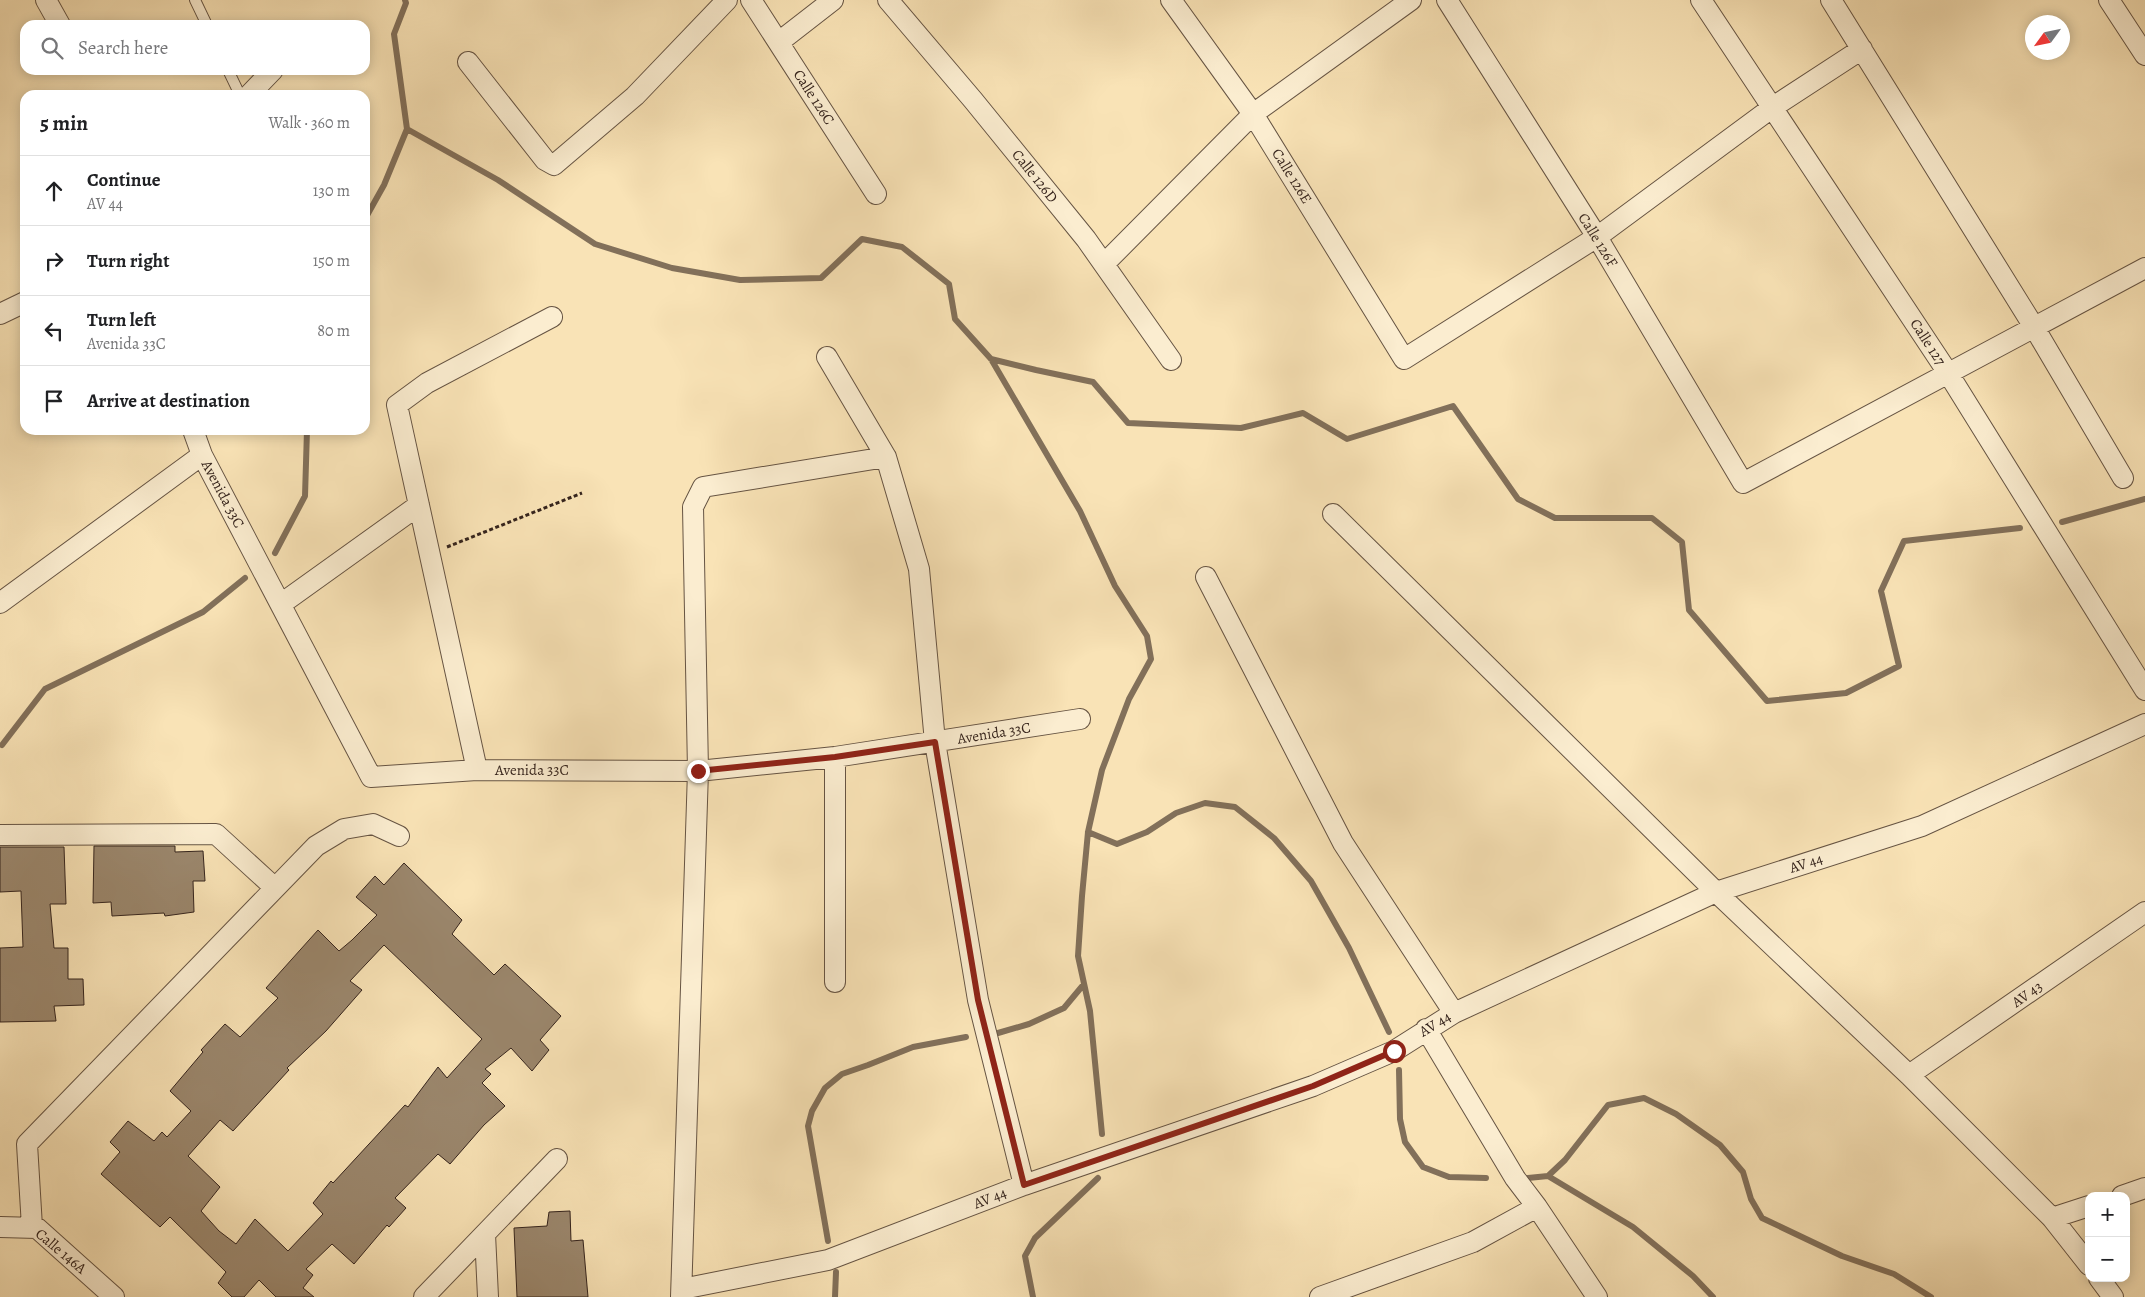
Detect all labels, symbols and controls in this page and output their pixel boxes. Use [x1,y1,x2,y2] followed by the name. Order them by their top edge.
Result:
[2025,15,2070,60] north arrow
[20,20,370,75] search box
[38,34,66,62] icon: search
[78,35,168,61] text: Search here
[789,66,839,128] street label: Calle 126C
[40,109,88,137] text: 5 min
[268,112,350,134] text: Walk · 360 m
[1007,145,1063,207] street label: Calle 126D
[1267,145,1317,207] street label: Calle 126E
[87,167,161,193] text: Continue
[40,177,68,205] icon: ahead
[313,180,350,202] text: 130 m
[87,193,123,215] text: AV 44
[1574,209,1623,271] street label: Calle 126F
[40,247,68,275] icon: right
[87,248,169,274] text: Turn right
[313,250,350,272] text: 150 m
[87,307,156,333] text: Turn left
[1905,315,1951,370] street label: Calle 127
[40,317,68,345] icon: left
[317,320,350,342] text: 80 m
[87,333,166,355] text: Avenida 33C
[40,387,68,415] icon: arrive
[87,388,250,414] text: Arrive at destination
[196,456,249,531] street label: Avenida 33C
[955,717,1032,749] street label: Avenida 33C
[494,760,569,780] street label: Avenida 33C
[687,760,710,783] route end
[1786,848,1825,878] street label: AV 44
[2007,976,2046,1012] street label: AV 43
[1414,1007,1455,1042] street label: AV 44
[1383,1040,1406,1063] route start
[970,1183,1010,1214] street label: AV 44
[2085,1192,2130,1282] map controls
[2085,1192,2130,1237] button: +
[31,1224,91,1278] street label: Calle 146A
[2085,1237,2130,1282] button: −

